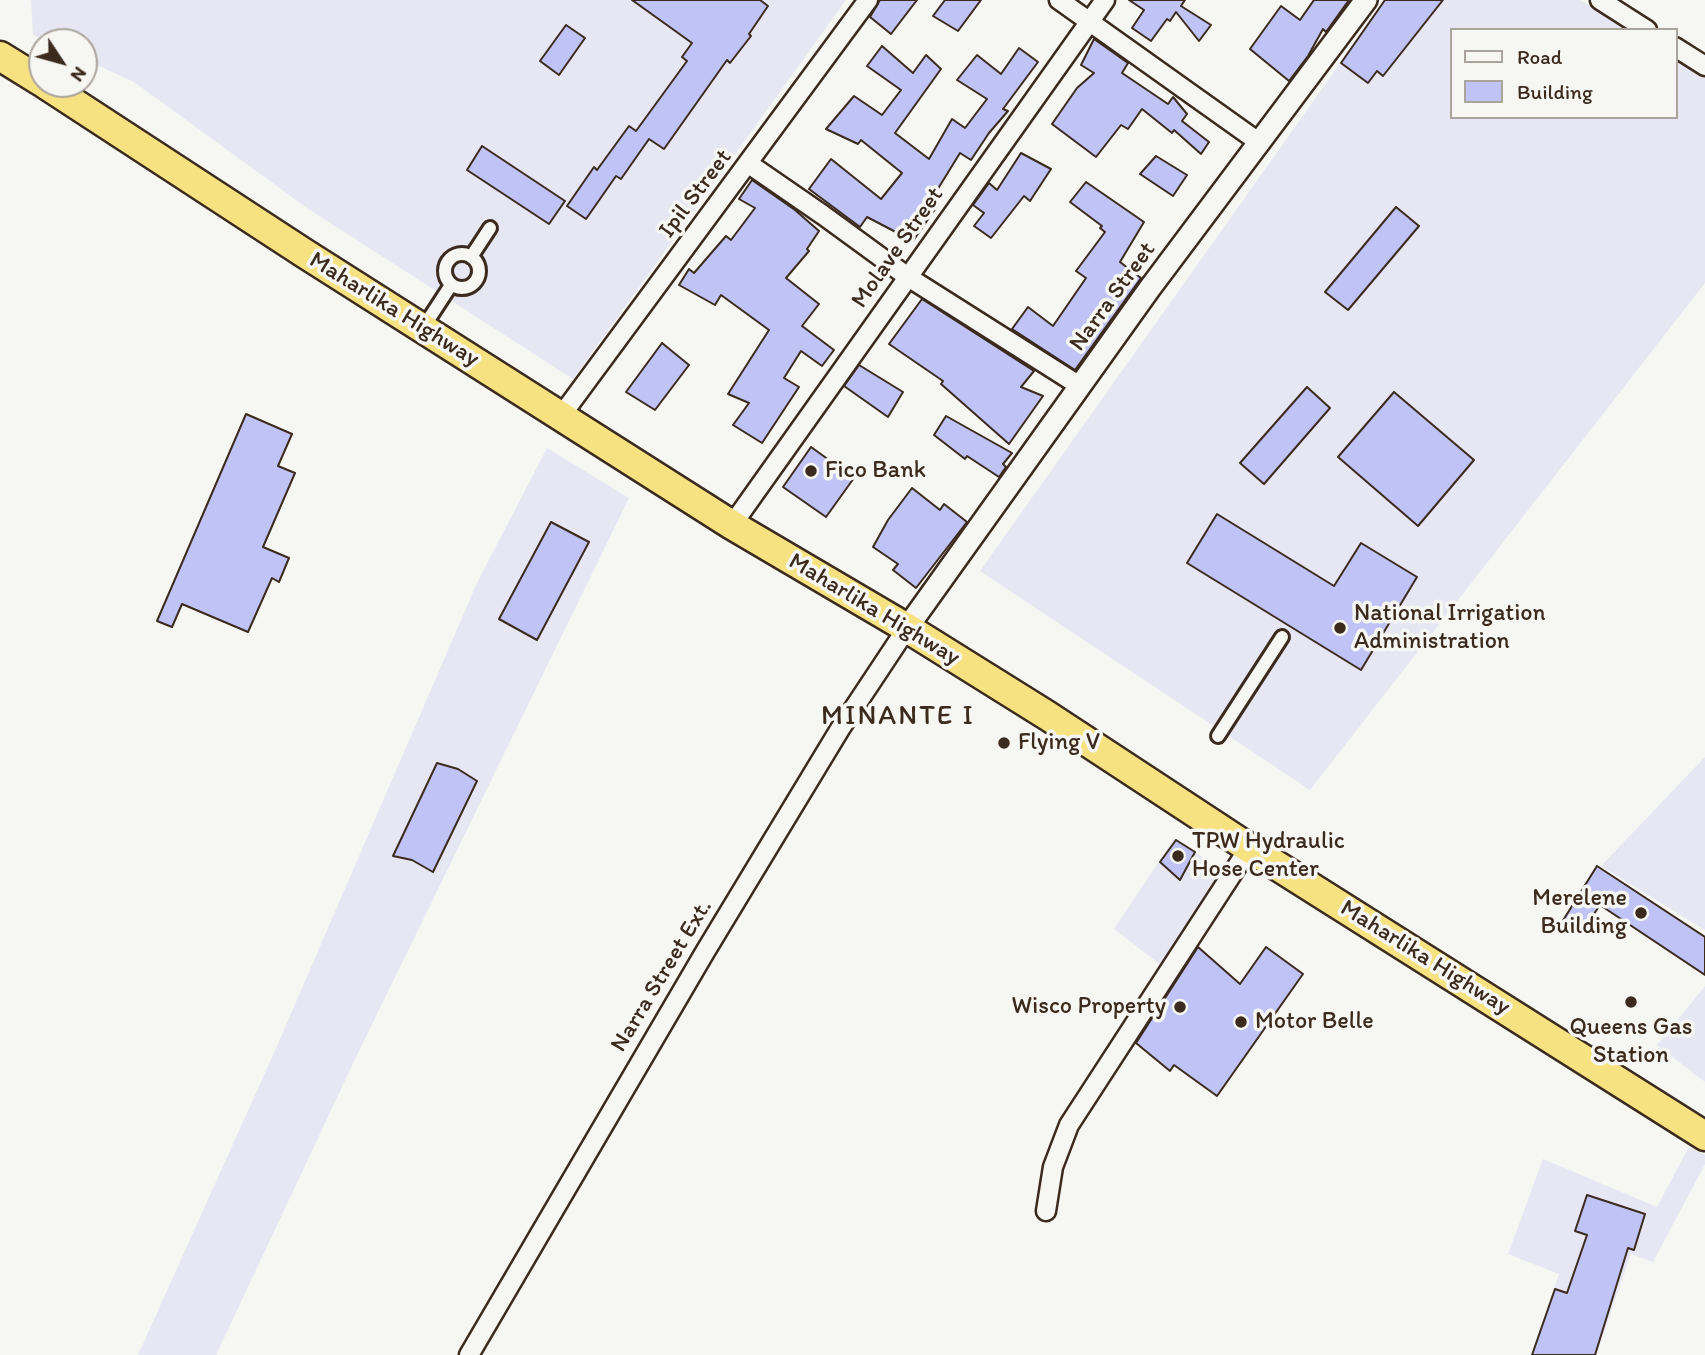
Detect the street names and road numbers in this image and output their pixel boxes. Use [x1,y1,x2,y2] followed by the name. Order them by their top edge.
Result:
[653,144,739,244] street label: Ipil Street
[846,182,950,314] street label: Molave Street
[1064,237,1162,357] street label: Narra Street
[304,246,484,374] street label: Maharlika Highway
[783,547,965,673] street label: Maharlika Highway
[605,894,719,1058] street label: Narra Street Ext.
[1335,894,1515,1022] street label: Maharlika Highway

